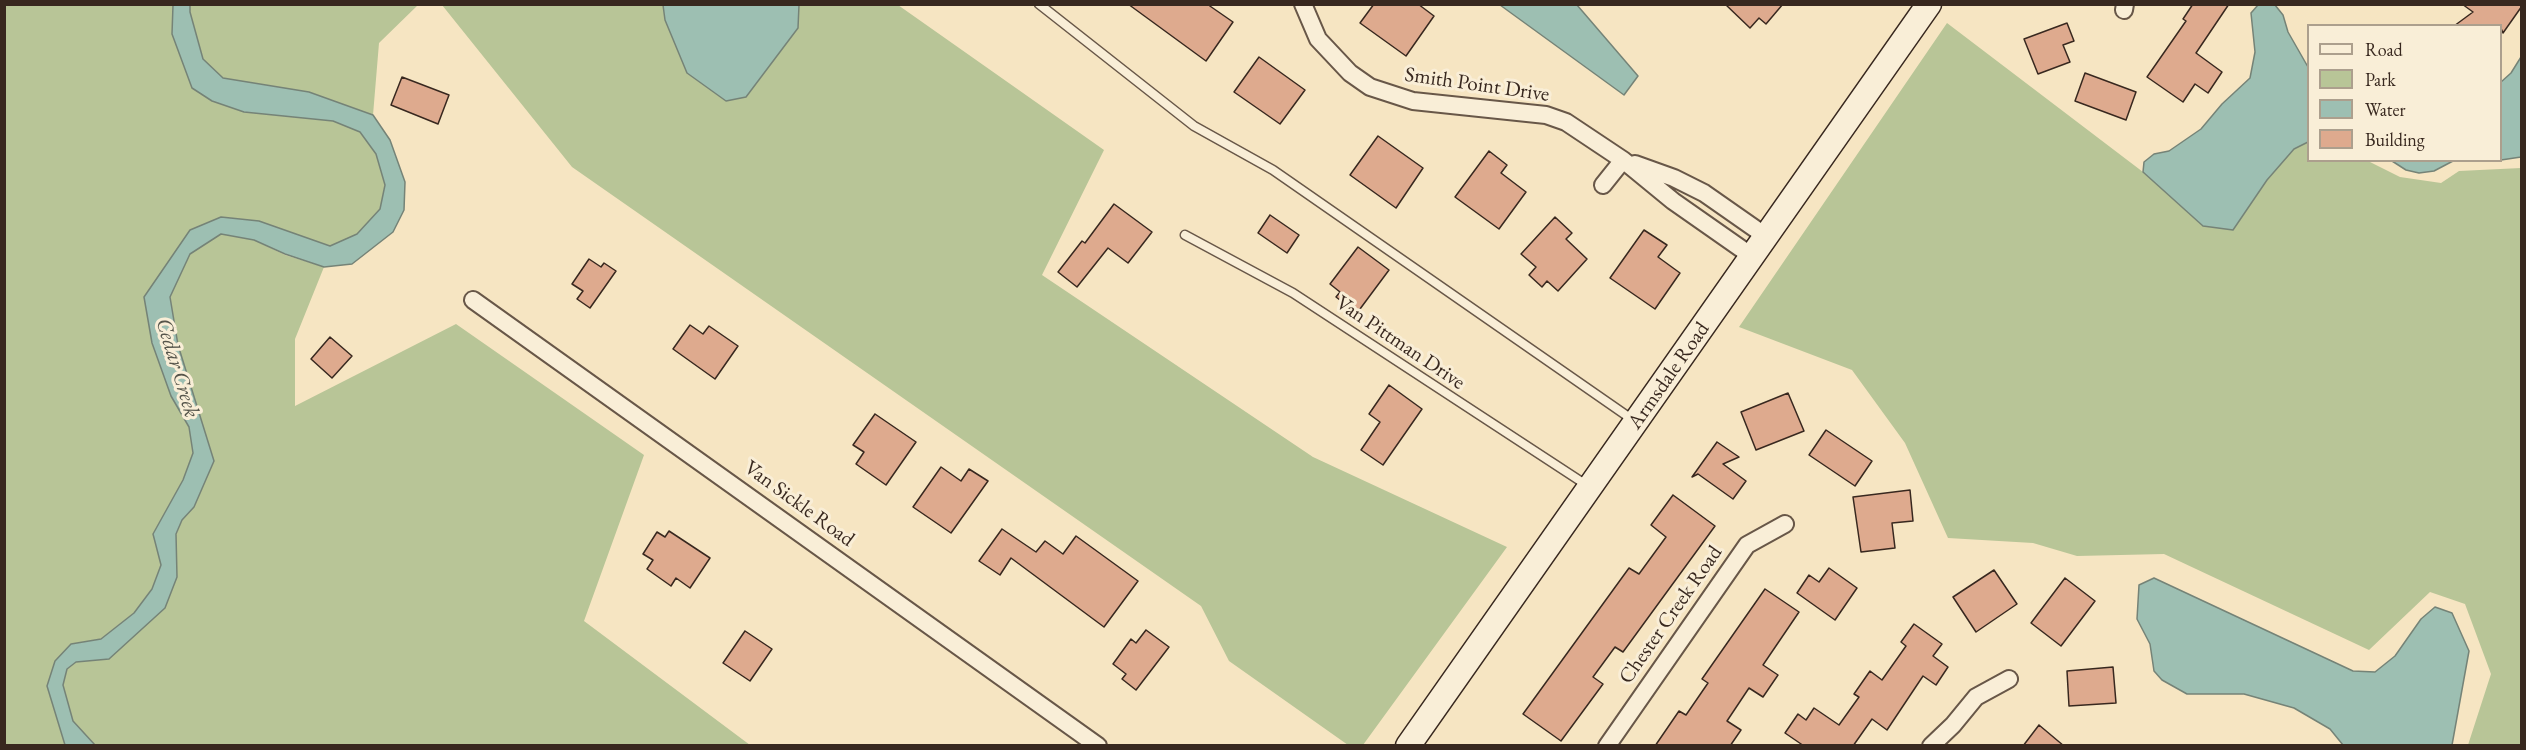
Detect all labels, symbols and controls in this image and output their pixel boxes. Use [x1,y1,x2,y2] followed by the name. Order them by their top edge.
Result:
[2307,24,2502,162] legend
[2365,38,2403,61] text: Road
[1403,62,1551,108] street label: Smith Point Drive
[2365,68,2396,91] text: Park
[2365,98,2406,121] text: Water
[2365,128,2425,151] text: Building
[1331,290,1469,396] street label: Van Pittman Drive
[149,315,205,421] water label: Cedar Creek
[1623,318,1715,434] street label: Armsdale Road
[739,455,859,553] street label: Van Sickle Road
[1614,541,1728,689] street label: Chester Creek Road

